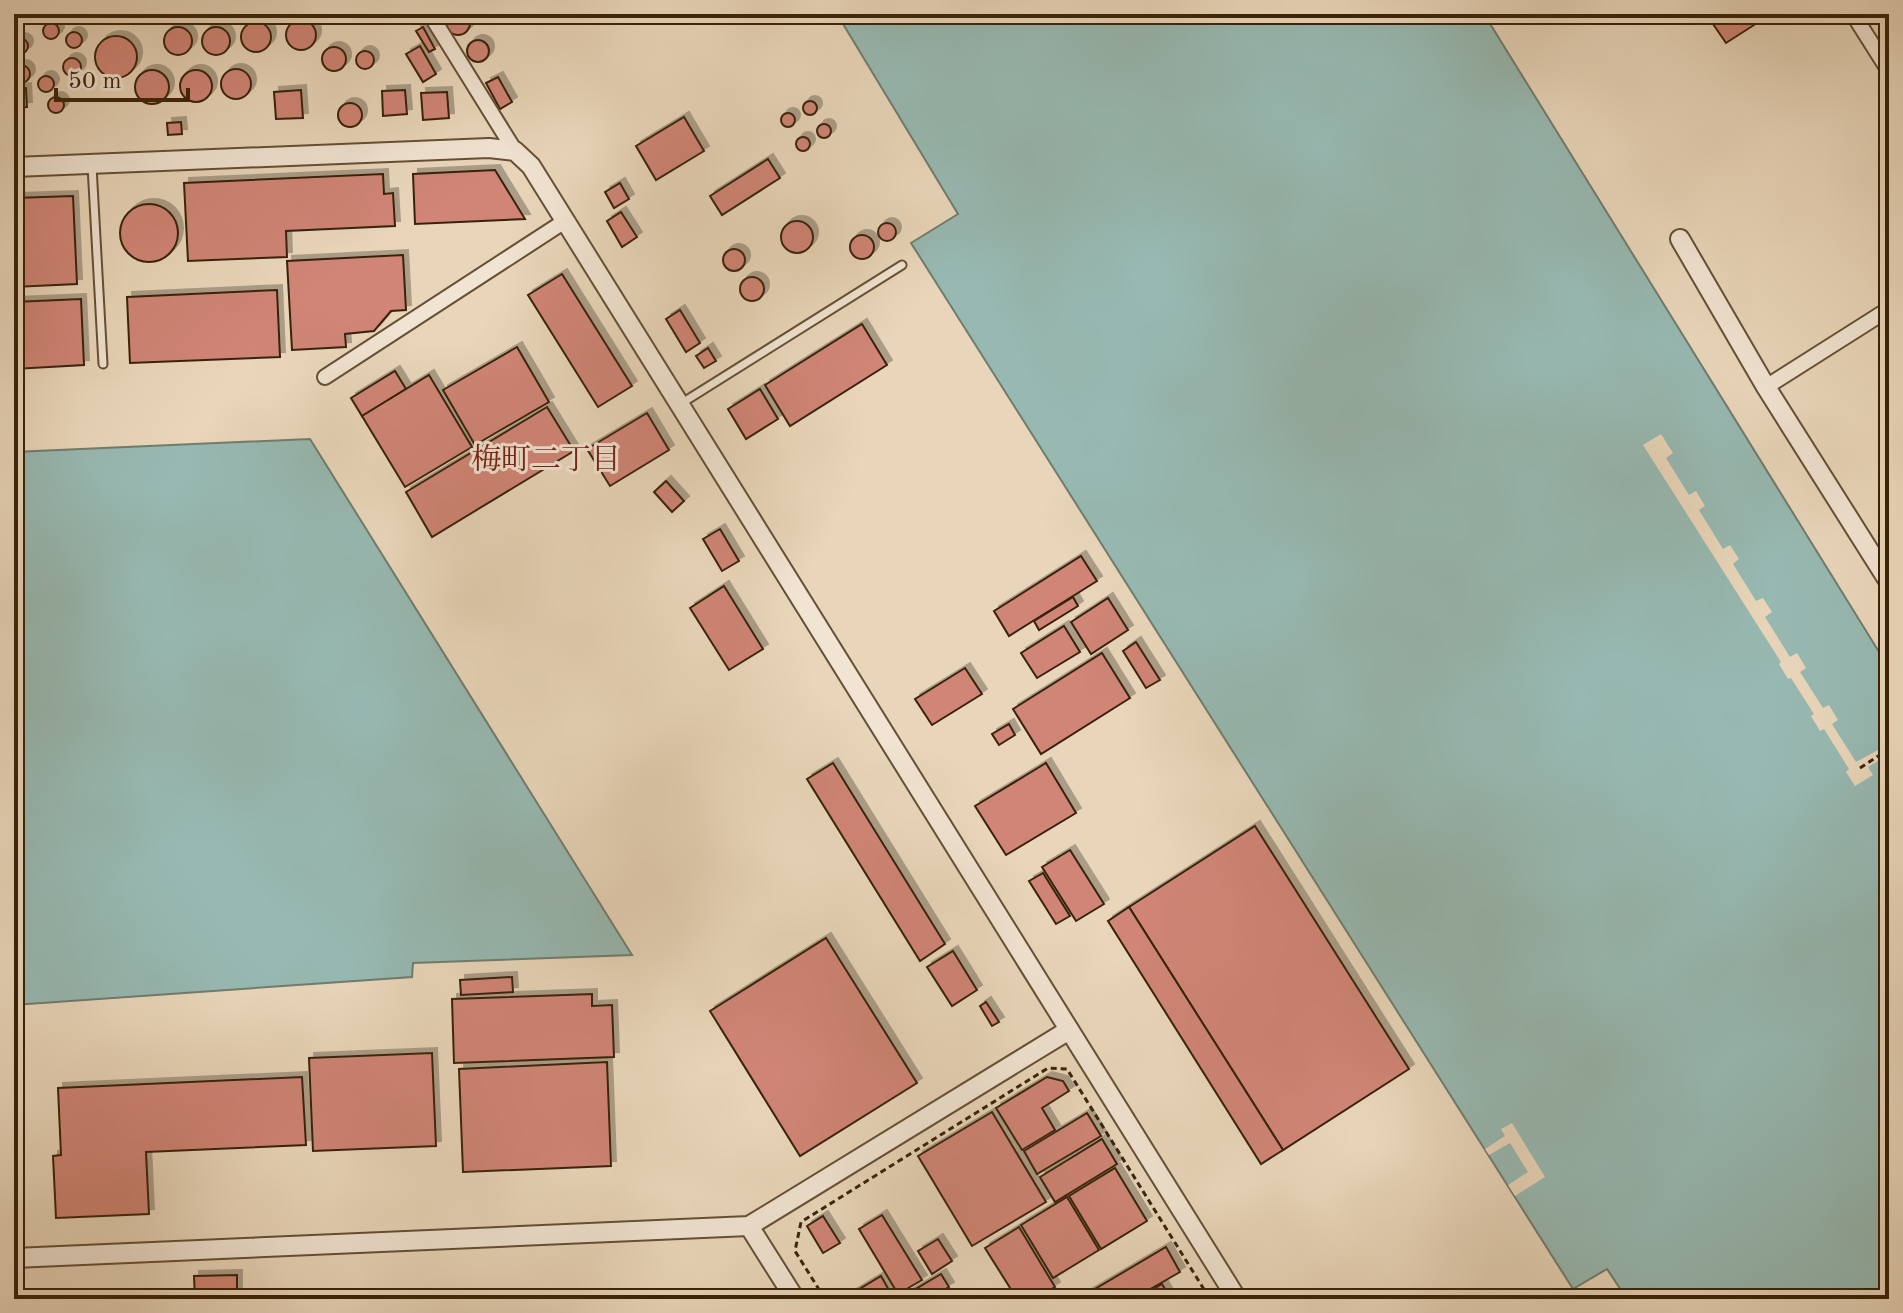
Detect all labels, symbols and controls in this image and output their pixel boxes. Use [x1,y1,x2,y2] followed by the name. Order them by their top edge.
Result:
[56,52,188,102] scale bar
[68,70,122,94] text: 50 m
[471,443,621,476] district label: 梅町二丁目

